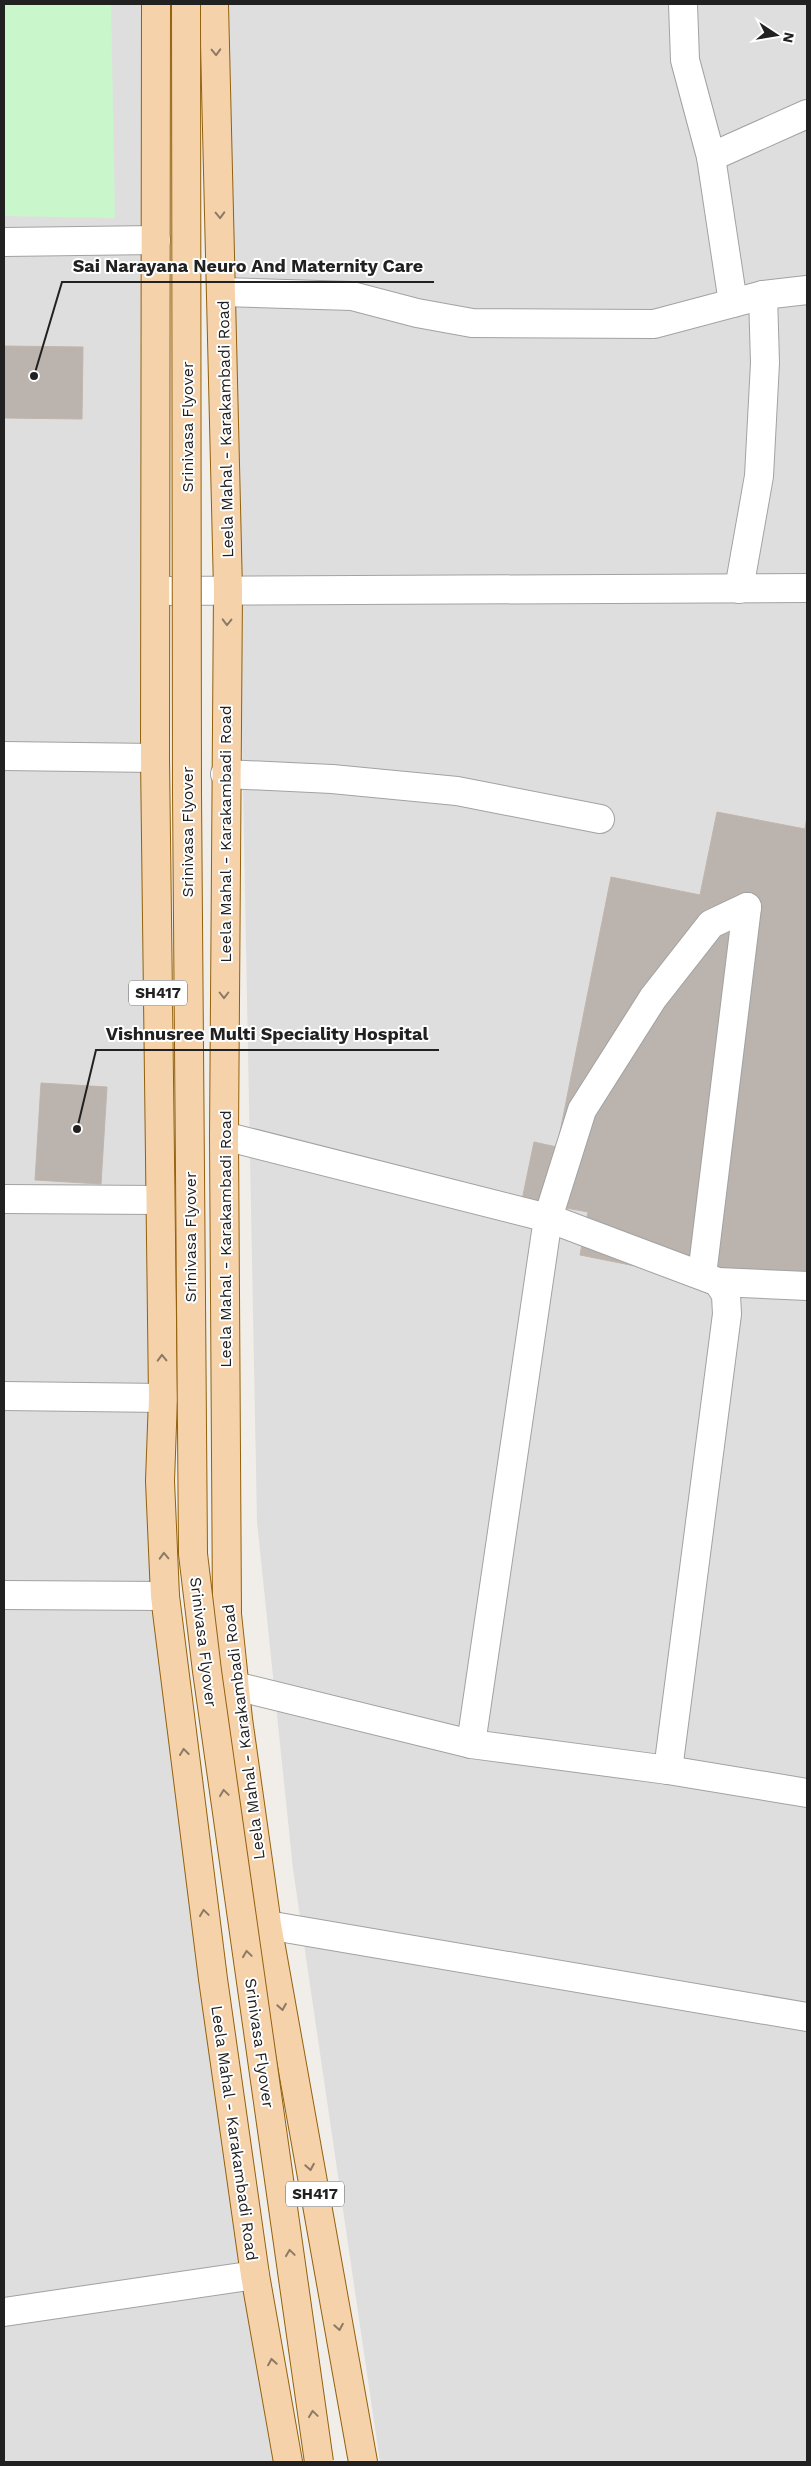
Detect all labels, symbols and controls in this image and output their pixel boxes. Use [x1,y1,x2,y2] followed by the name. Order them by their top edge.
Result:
[751,10,801,60] north arrow
[780,31,798,44] text: N
[211,49,221,57] one-way arrow
[215,212,225,219] one-way arrow
[62,249,434,282] callout: Sai Narayana Neuro And Maternity Care
[73,255,423,276] text: Sai Narayana Neuro And Maternity Care
[214,300,237,558] street label: Leela Mahal - Karakambadi Road
[178,361,197,493] street label: Srinivasa Flyover
[222,619,232,627] one-way arrow
[216,705,235,963] street label: Leela Mahal - Karakambadi Road
[178,766,197,898] street label: Srinivasa Flyover
[129,980,187,1006] road number: SH417
[219,992,229,999] one-way arrow
[96,1017,439,1050] callout: Vishnusree Multi Speciality Hospital
[106,1023,428,1044] text: Vishnusree Multi Speciality Hospital
[216,1110,235,1368] street label: Leela Mahal - Karakambadi Road
[181,1171,200,1303] street label: Srinivasa Flyover
[157,1354,167,1362] one-way arrow
[158,1551,169,1559] one-way arrow
[186,1576,221,1709] street label: Srinivasa Flyover
[218,1603,269,1861] street label: Leela Mahal - Karakambadi Road
[179,1748,190,1756] one-way arrow
[220,1788,230,1797] one-way arrow
[199,1909,210,1917] one-way arrow
[242,1949,253,1957] one-way arrow
[241,1977,278,2110] street label: Srinivasa Flyover
[276,2003,286,2012] one-way arrow
[207,2004,262,2262] street label: Leela Mahal - Karakambadi Road
[305,2163,315,2172] one-way arrow
[286,2182,344,2206] road number: SH417
[285,2249,296,2257] one-way arrow
[334,2323,344,2331] one-way arrow
[267,2358,277,2367] one-way arrow
[308,2410,318,2418] one-way arrow

